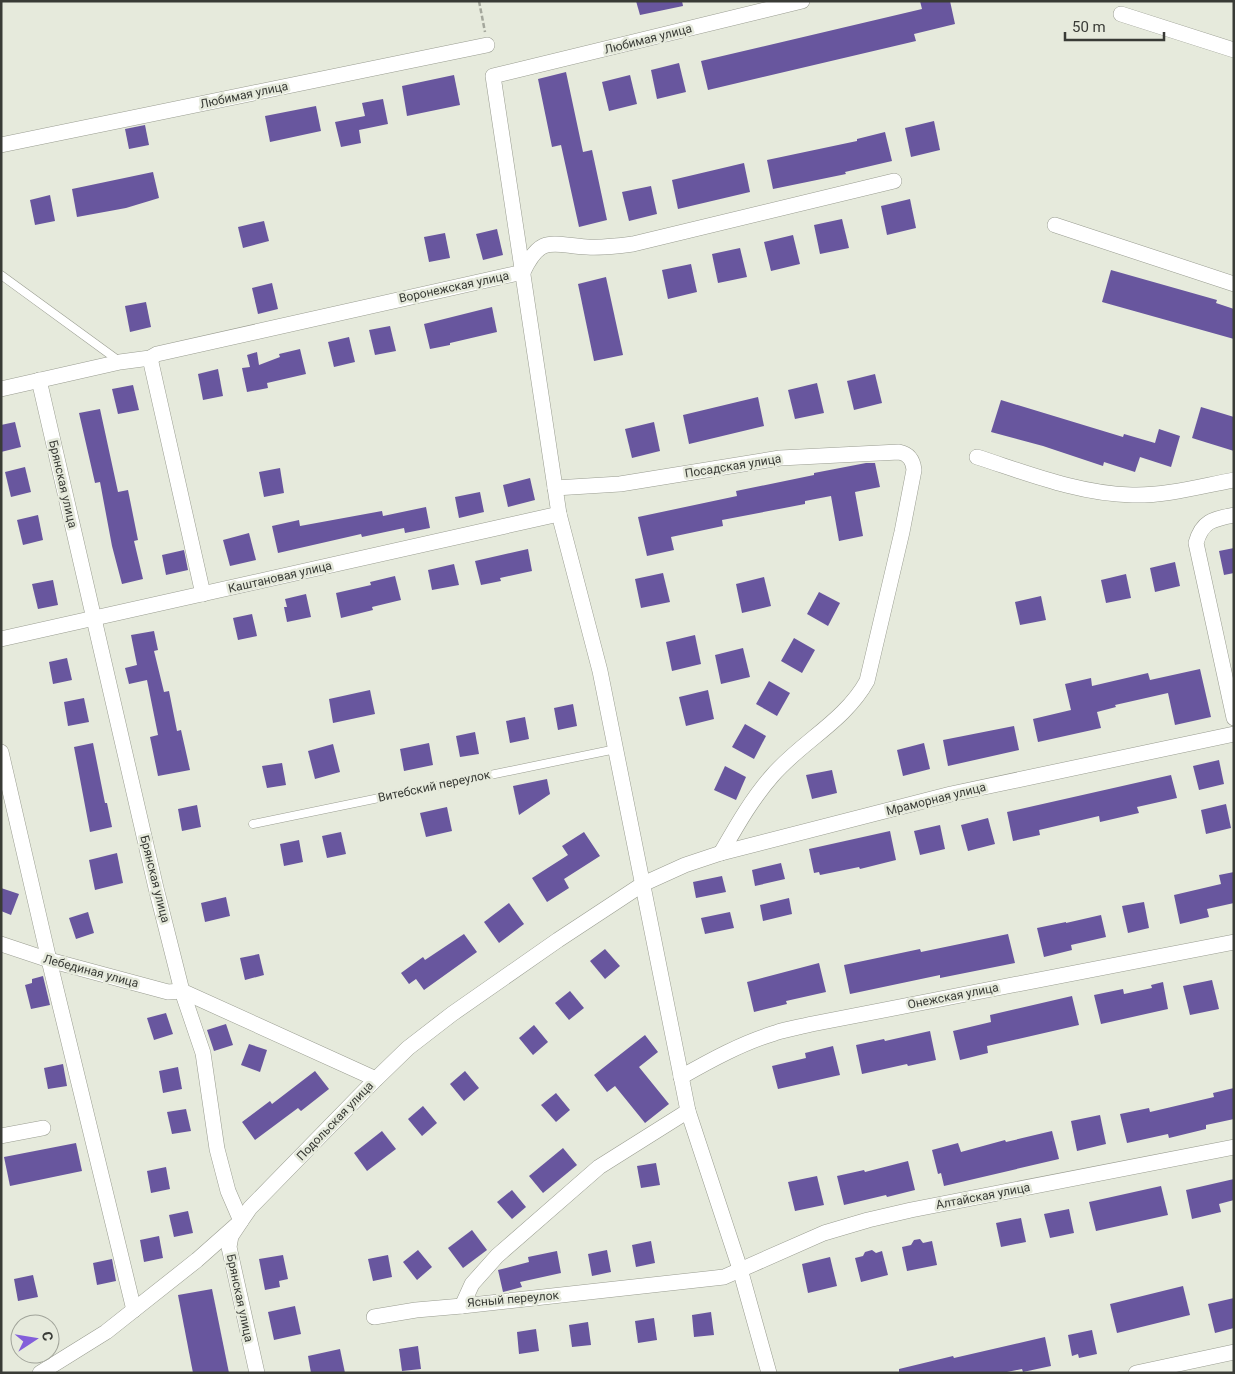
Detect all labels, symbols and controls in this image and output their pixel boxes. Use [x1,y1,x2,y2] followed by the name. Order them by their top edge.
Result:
[1065,10,1164,42] scale bar
[1072,18,1106,36] text: 50 m
[603,21,693,57] street label: Любимая улица
[199,79,289,111] street label: Любимая улица
[398,269,510,305] street label: Воронежская улица
[46,439,80,529] street label: Брянская улица
[684,451,782,481] street label: Посадская улица
[227,558,333,596] street label: Каштановая улица
[377,767,492,805] street label: Витебский переулок
[885,780,987,818] street label: Мраморная улица
[137,834,173,924] street label: Брянская улица
[42,952,140,990] street label: Лебединая улица
[906,980,1000,1012] street label: Онежская улица
[294,1079,376,1163] street label: Подольская улица
[935,1180,1031,1212] street label: Алтайская улица
[224,1253,256,1343] street label: Брянская улица
[467,1288,560,1310] street label: Ясный переулок
[10,1314,60,1364] north arrow
[39,1330,56,1342] text: С

